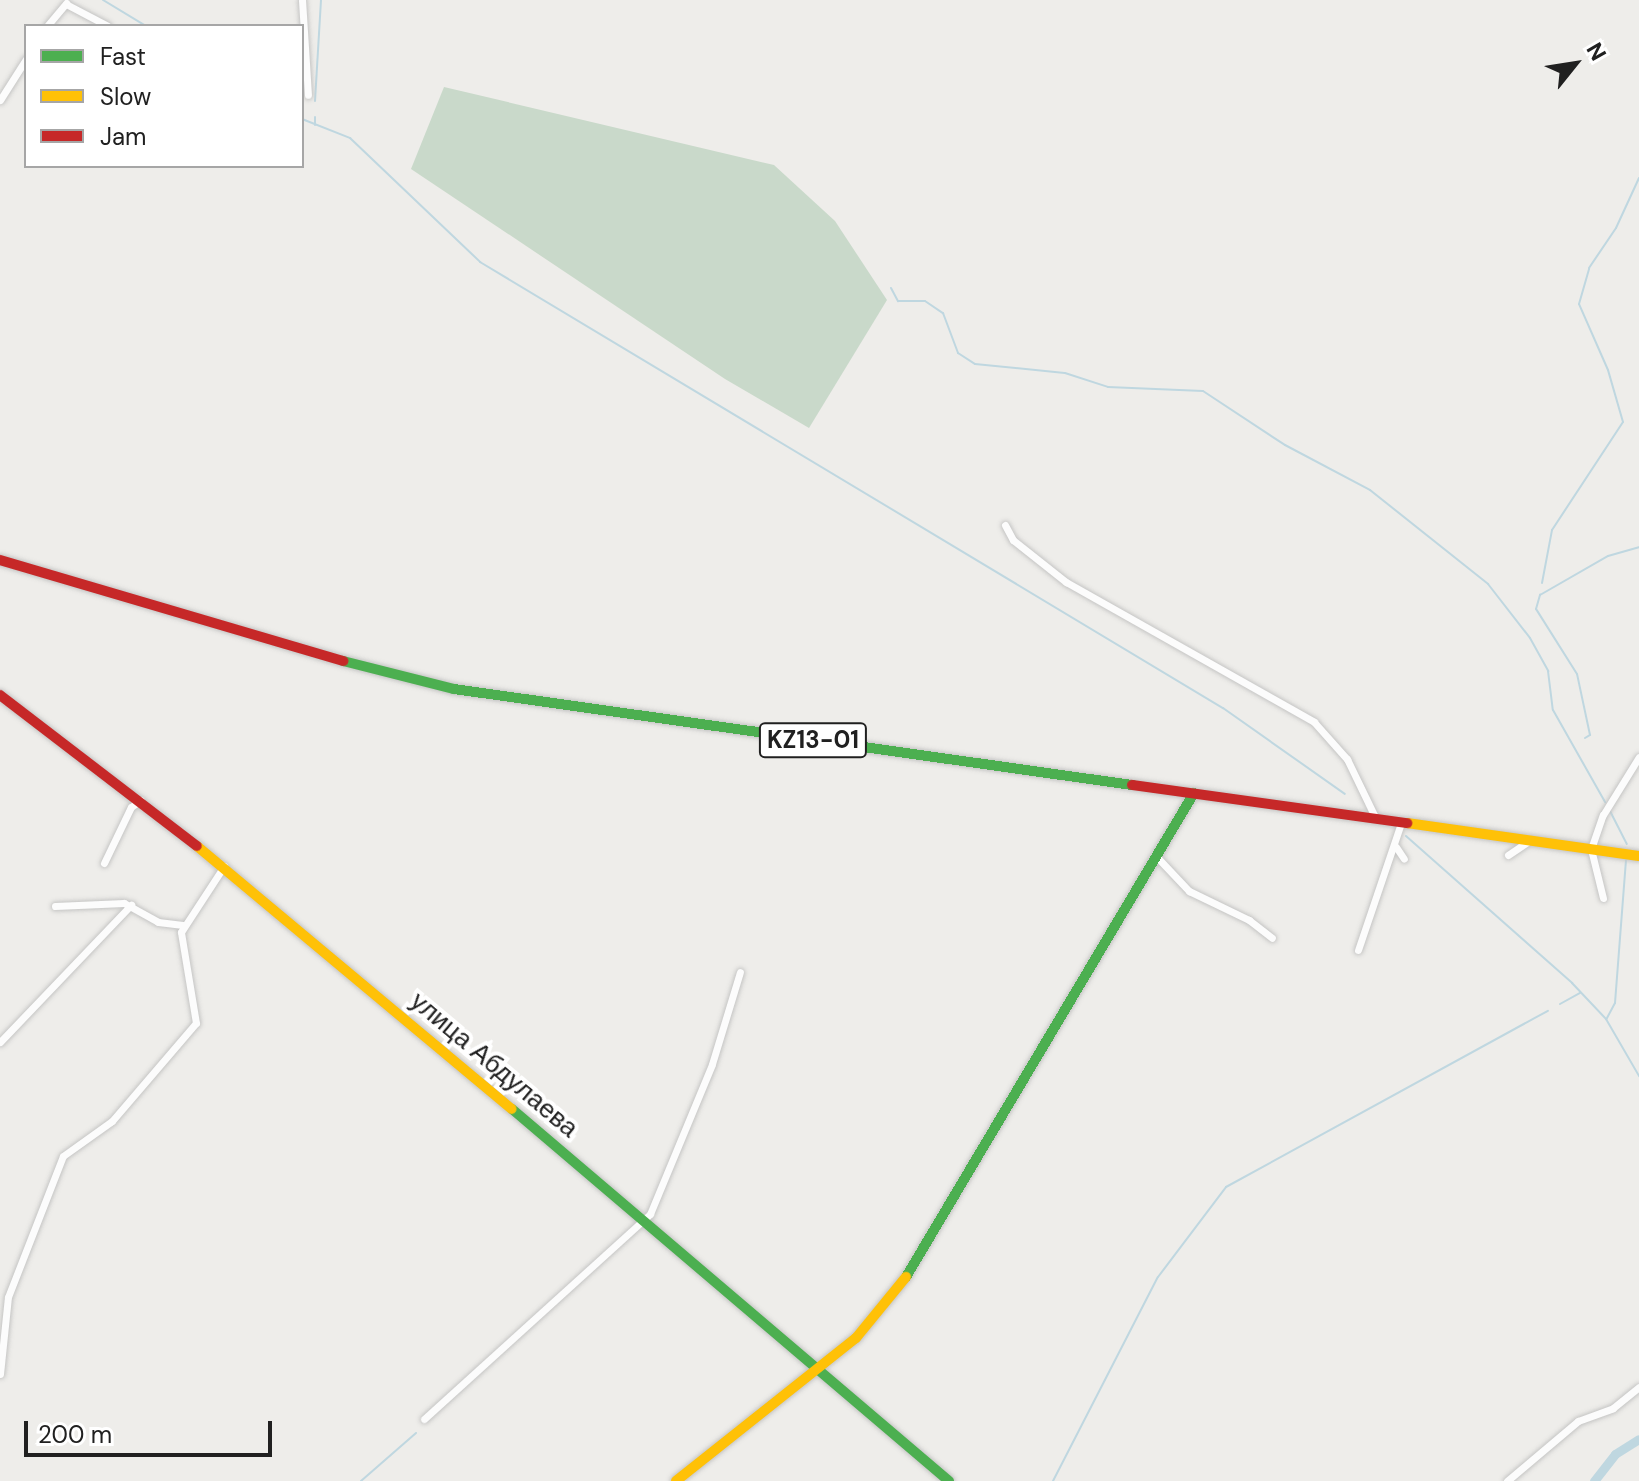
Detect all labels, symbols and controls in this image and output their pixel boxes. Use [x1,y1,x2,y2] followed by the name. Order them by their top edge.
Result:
[24,24,304,168] legend
[1535,24,1615,104] north arrow
[1580,38,1613,66] text: N
[100,41,146,72] text: Fast
[100,81,151,112] text: Slow
[100,121,146,152] text: Jam
[757,720,869,760] road number: KZ13-01
[404,986,584,1144] street label: улица Абдулаева
[28,1405,276,1455] scale bar
[38,1419,112,1450] text: 200 m

